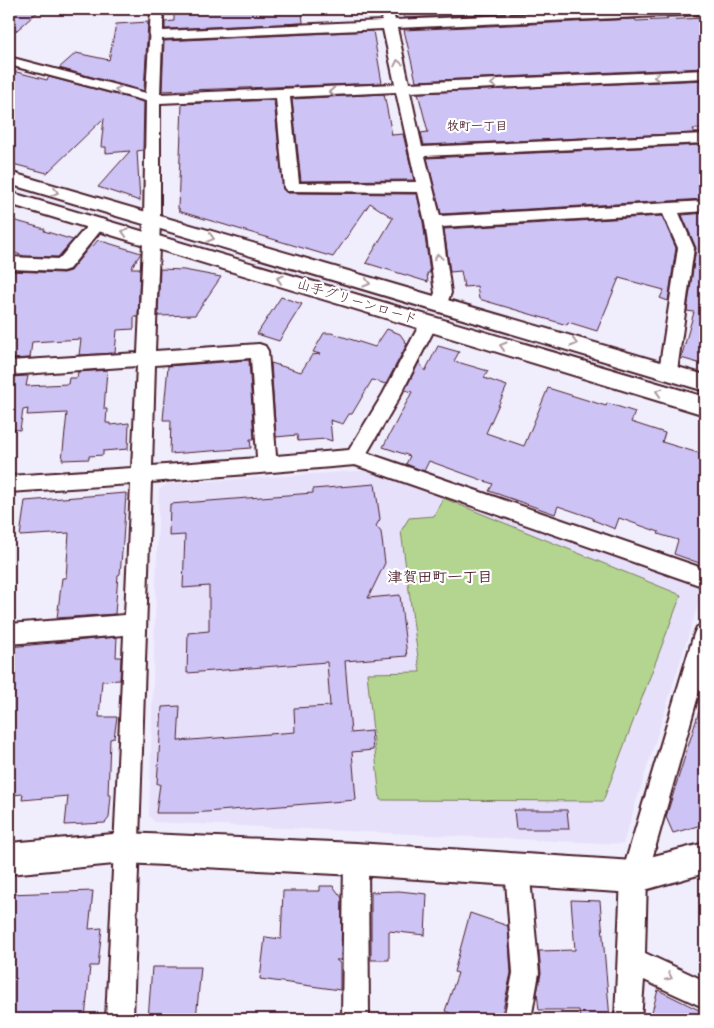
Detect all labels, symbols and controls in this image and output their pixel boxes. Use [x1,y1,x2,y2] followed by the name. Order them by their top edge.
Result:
[393,59,404,68] one-way arrow
[652,71,660,82] one-way arrow
[490,79,498,90] one-way arrow
[115,85,123,95] one-way arrow
[328,86,336,97] one-way arrow
[447,118,507,135] district label: 牧町一丁目
[51,186,59,196] one-way arrow
[121,227,129,237] one-way arrow
[207,232,216,243] one-way arrow
[433,252,444,260] one-way arrow
[277,274,285,284] one-way arrow
[294,274,420,330] street label: 山手グリーンロード
[363,278,371,288] one-way arrow
[569,338,577,348] one-way arrow
[499,341,507,351] one-way arrow
[655,388,663,398] one-way arrow
[387,567,493,588] district label: 津賀田町一丁目
[664,971,673,982] one-way arrow

